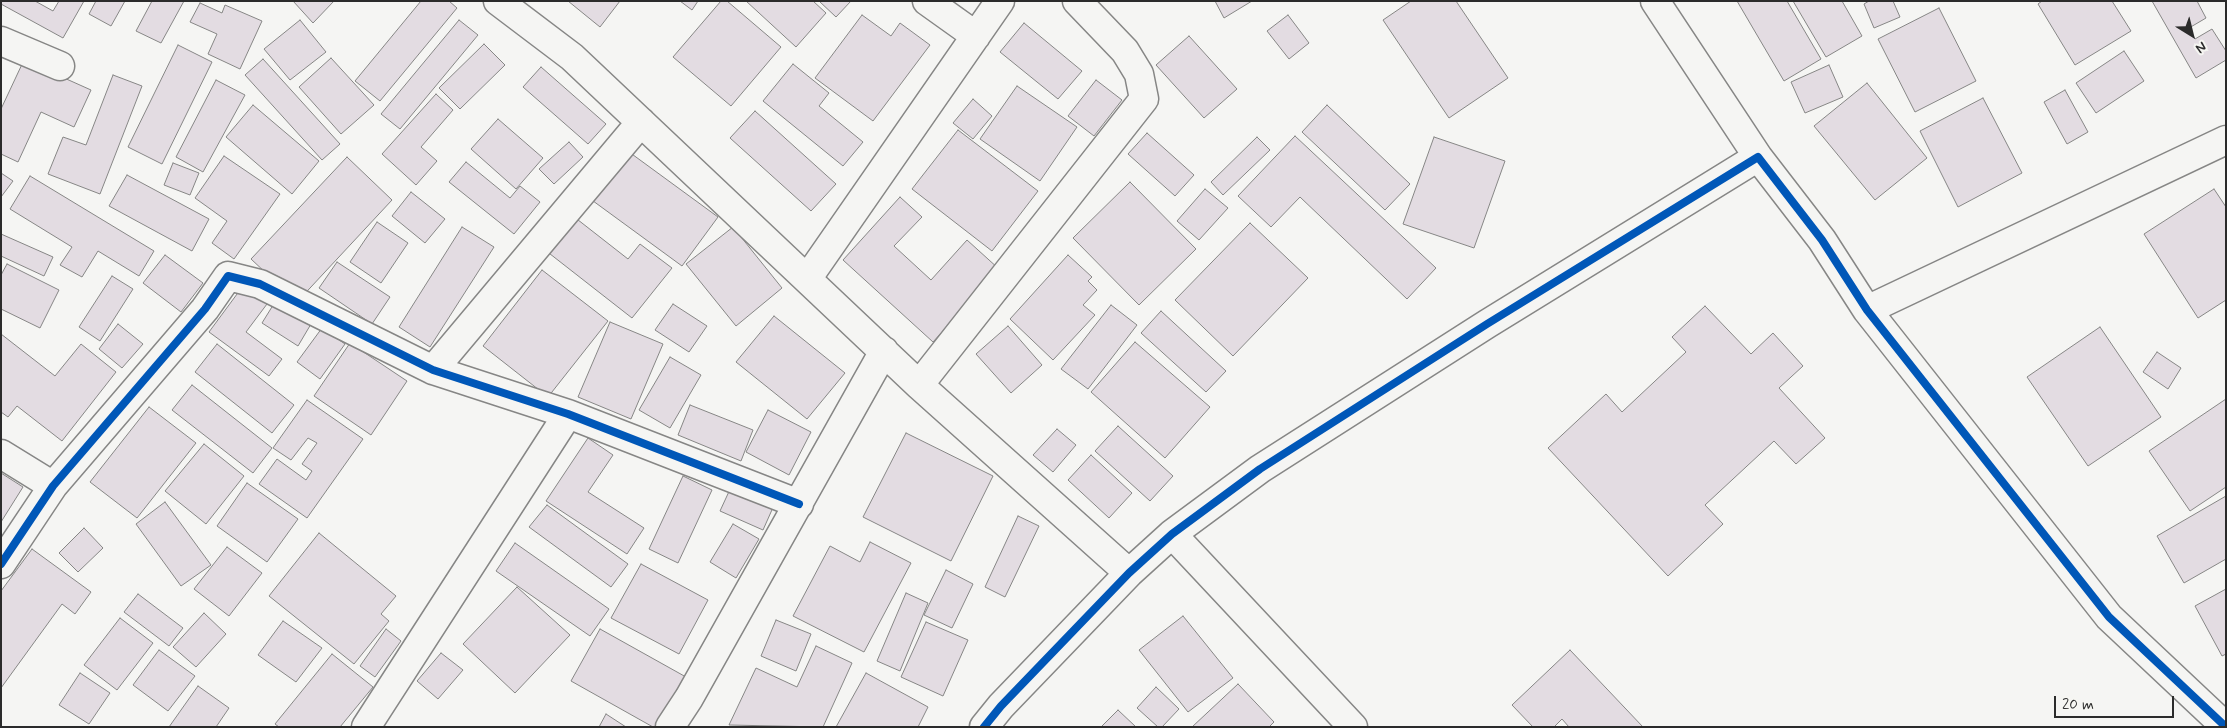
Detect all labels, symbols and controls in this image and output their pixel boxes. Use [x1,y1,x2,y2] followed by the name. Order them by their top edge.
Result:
[2167,10,2217,60] north arrow
[2192,37,2210,57] text: N
[2057,686,2177,718] scale bar
[2062,695,2094,715] text: 20 m

